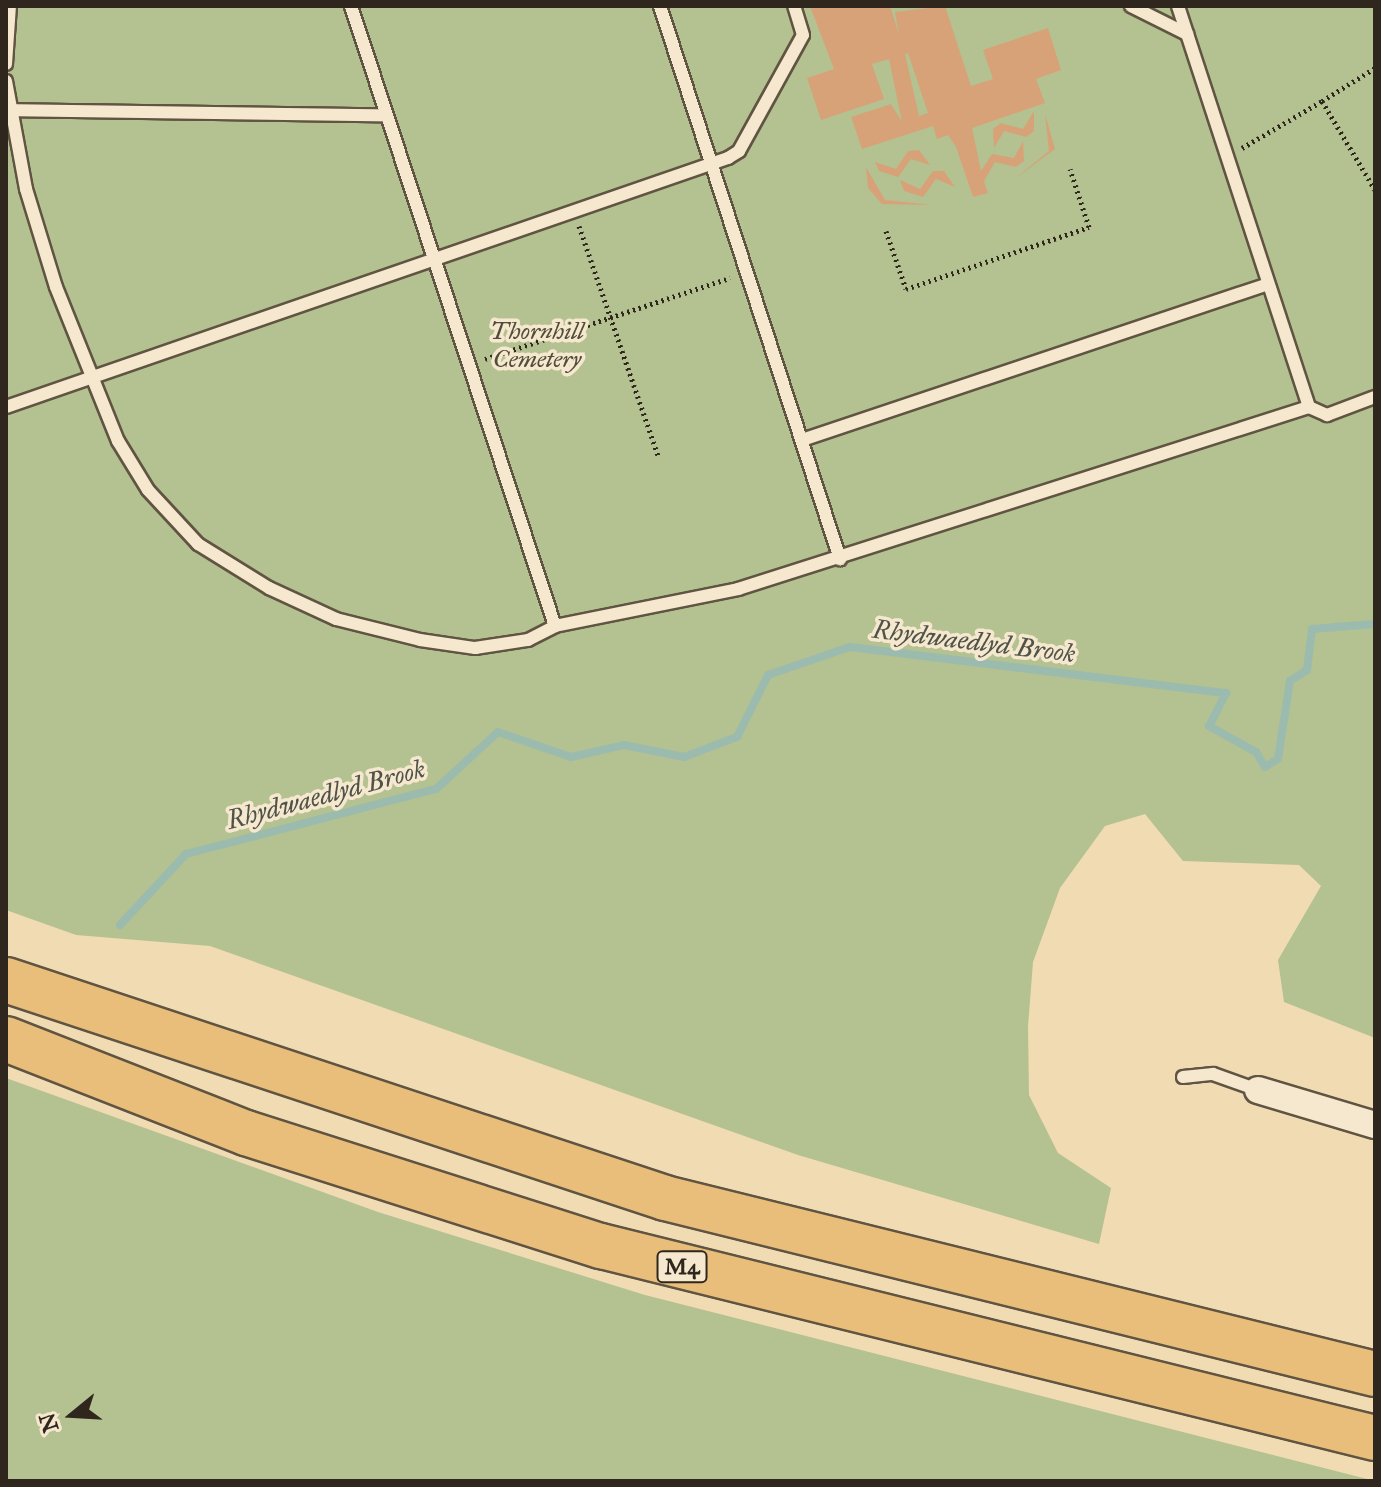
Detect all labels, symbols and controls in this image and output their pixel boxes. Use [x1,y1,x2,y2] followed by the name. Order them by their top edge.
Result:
[490,318,584,374] park label: Thornhill Cemetery
[871,614,1077,670] water label: Rhydwaedlyd Brook
[223,754,429,836] water label: Rhydwaedlyd Brook
[656,1249,708,1285] road number: M4
[32,1375,112,1455] north arrow
[33,1410,64,1436] text: N

